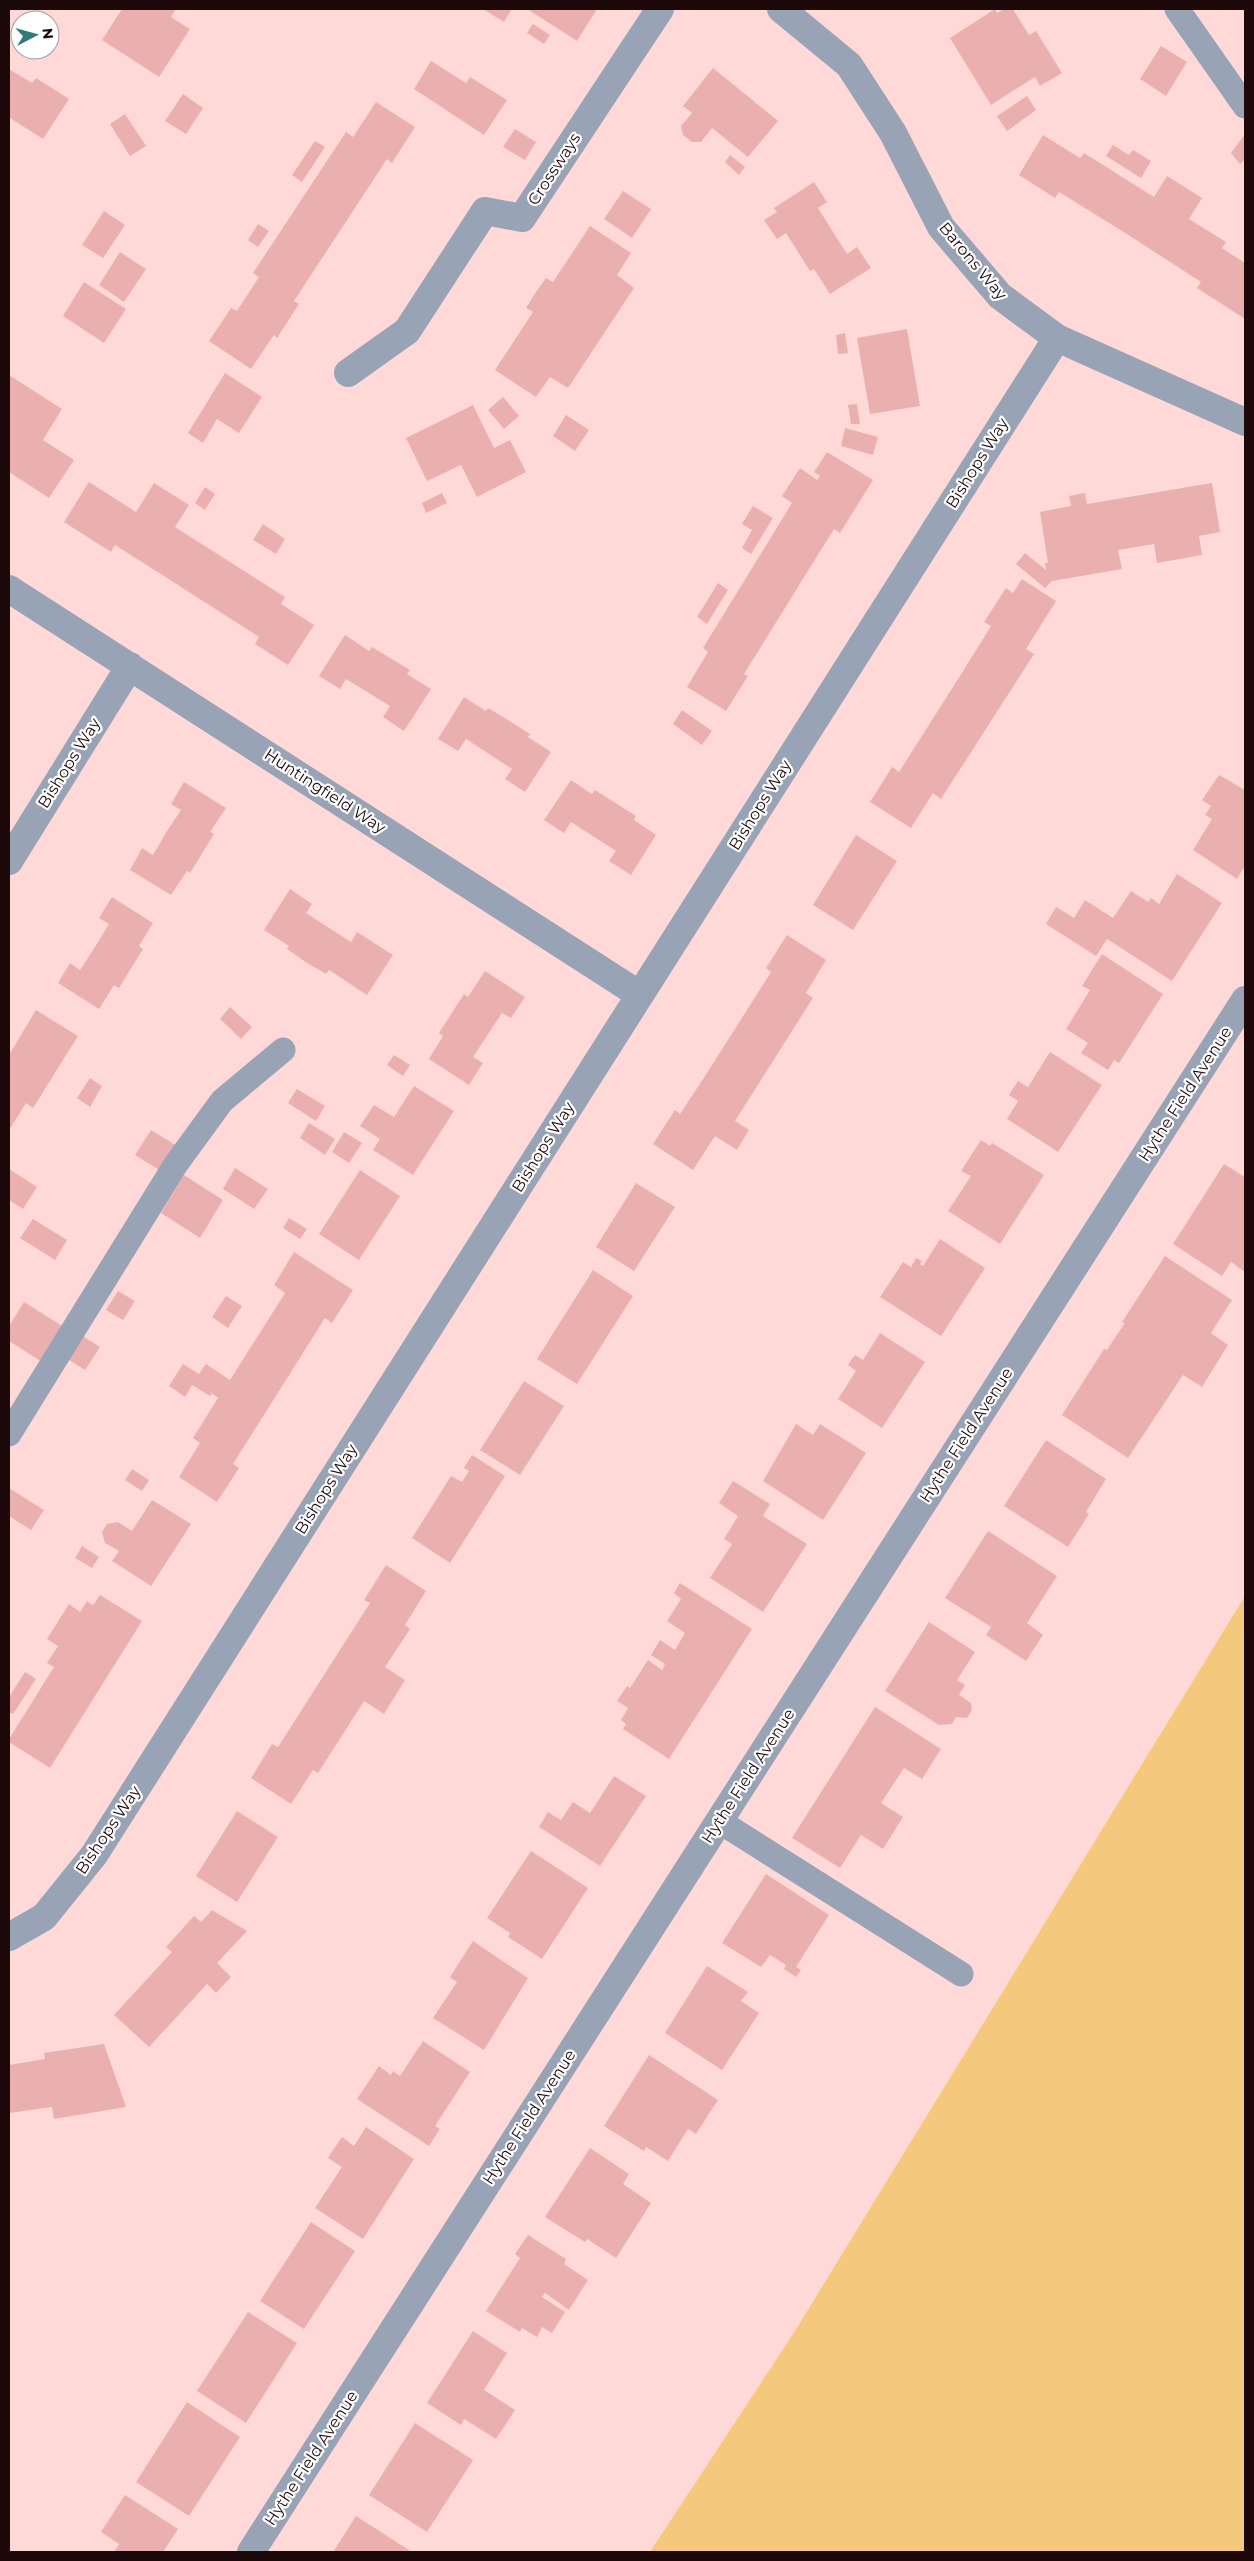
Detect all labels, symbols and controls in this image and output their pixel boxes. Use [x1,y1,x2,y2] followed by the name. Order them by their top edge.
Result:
[10,10,60,60] north arrow
[38,27,57,40] text: N
[524,129,584,209] street label: Crossways
[935,218,1011,304] street label: Barons Way
[942,414,1012,512] street label: Bishops Way
[34,714,104,812] street label: Bishops Way
[261,745,389,837] street label: Huntingfield Way
[725,756,795,854] street label: Bishops Way
[1134,1023,1236,1165] street label: Hythe Field Avenue
[508,1098,578,1196] street label: Bishops Way
[915,1364,1017,1506] street label: Hythe Field Avenue
[291,1440,361,1538] street label: Bishops Way
[697,1705,799,1847] street label: Hythe Field Avenue
[71,1782,145,1878] street label: Bishops Way
[478,2046,580,2188] street label: Hythe Field Avenue
[260,2387,362,2529] street label: Hythe Field Avenue

